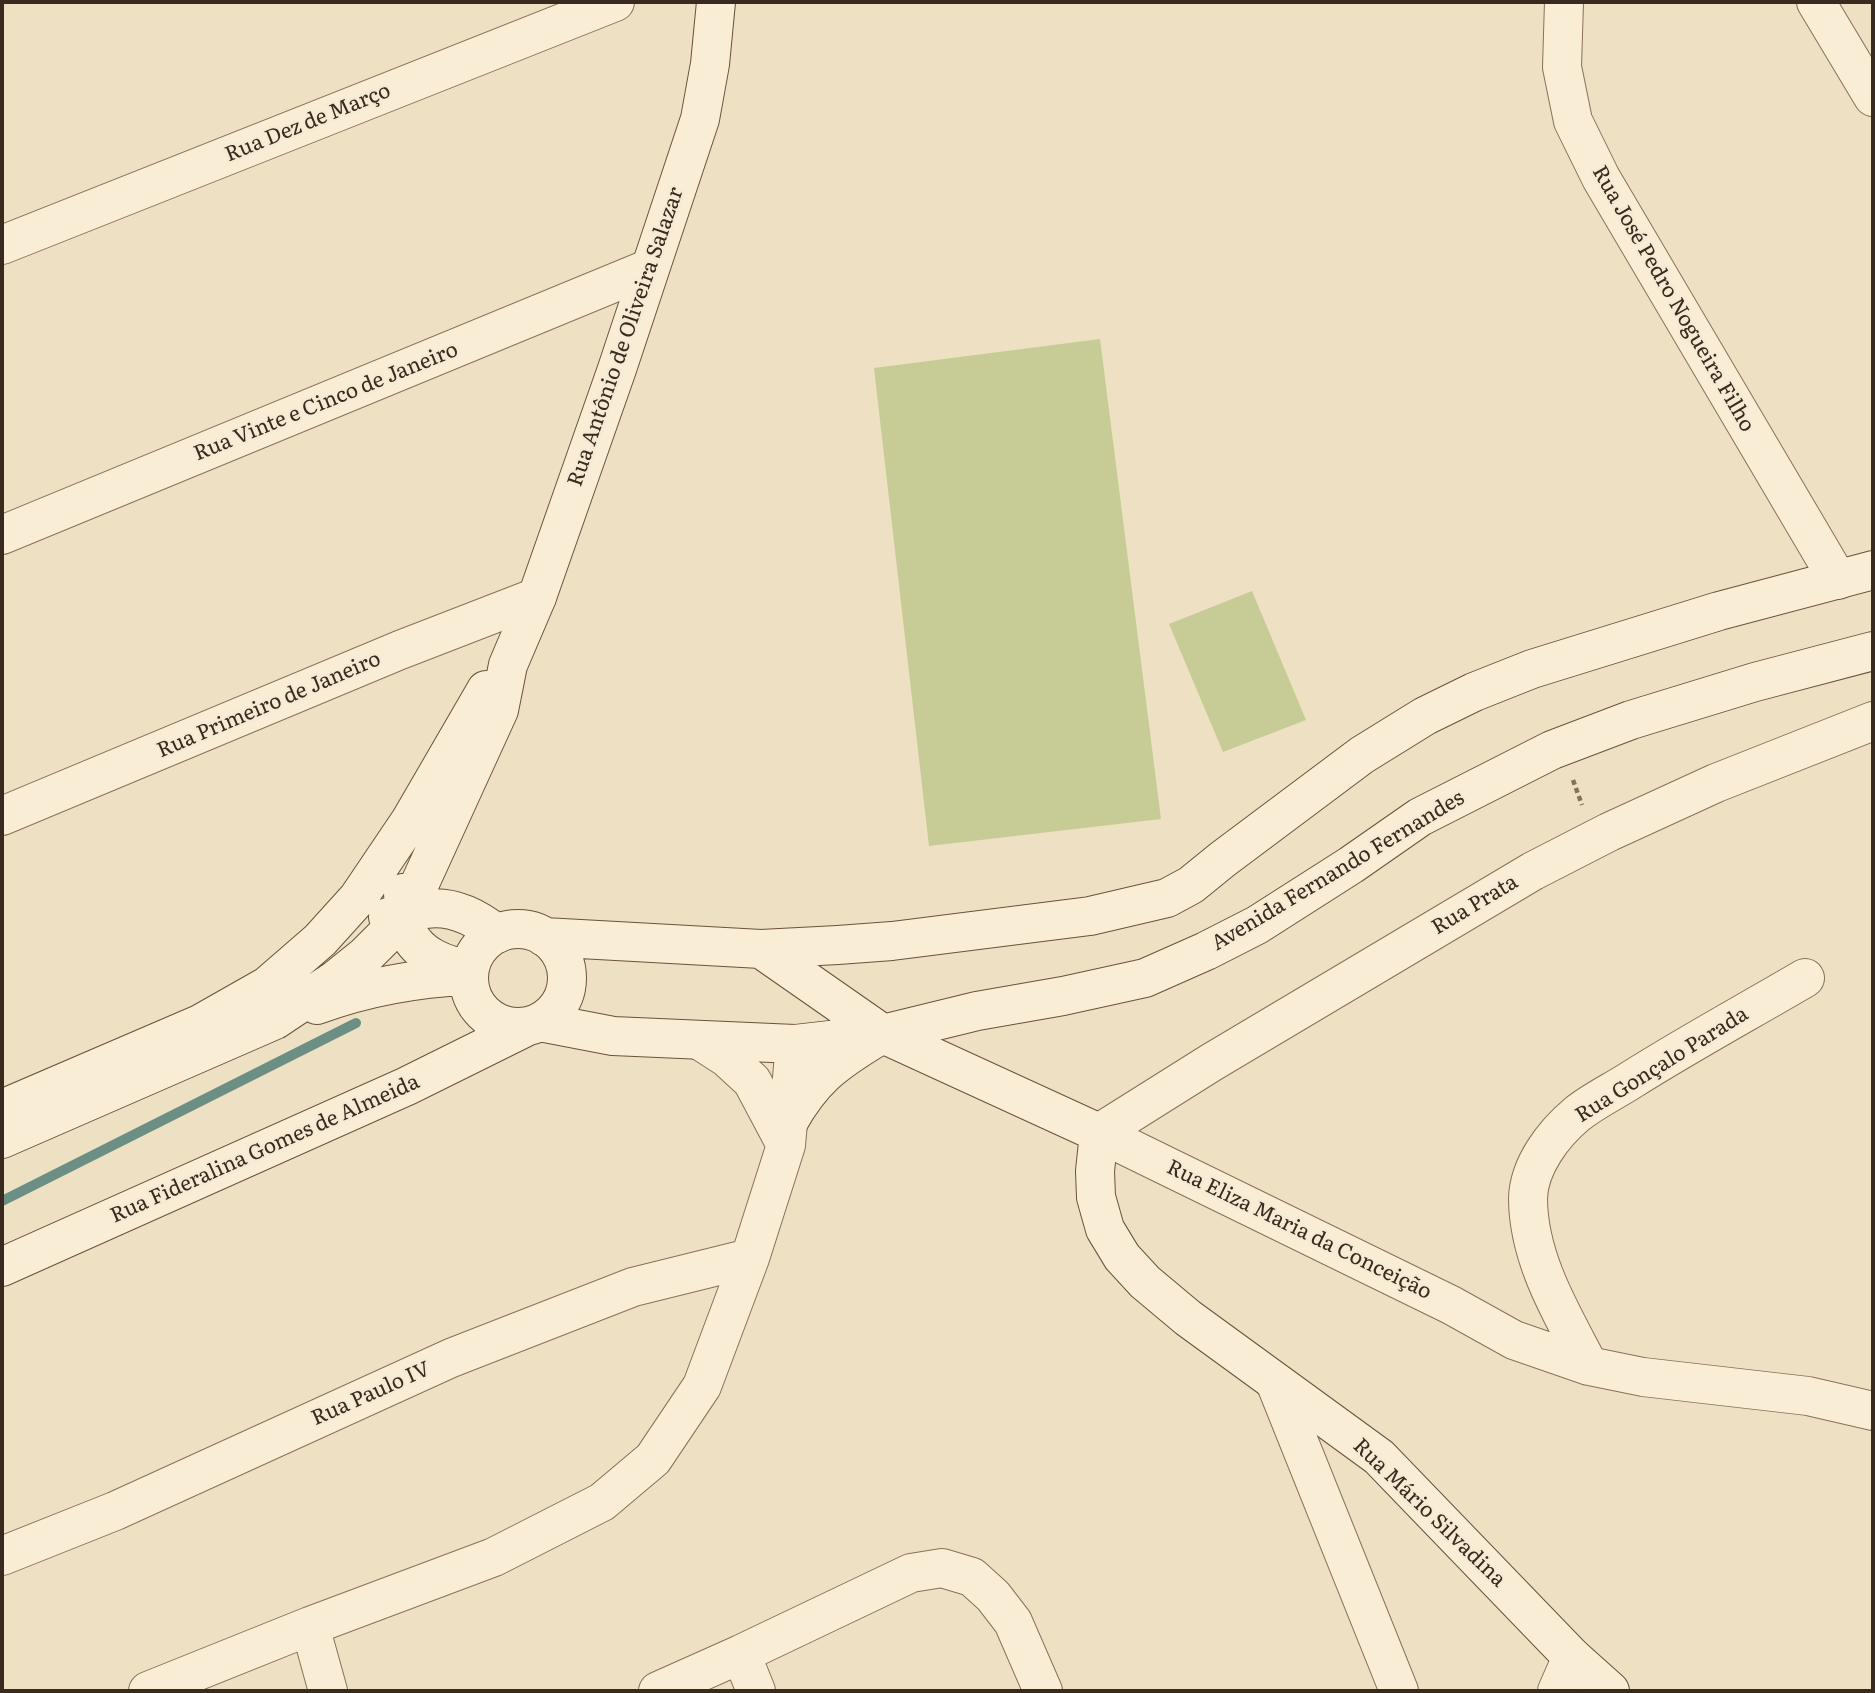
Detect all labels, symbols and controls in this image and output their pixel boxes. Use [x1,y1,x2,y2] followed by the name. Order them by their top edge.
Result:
[222,78,394,168] street label: Rua Dez de Março
[1586,161,1760,437] street label: Rua José Pedro Nogueira Filho
[563,184,689,490] street label: Rua Antônio de Oliveira Salazar
[190,337,462,467] street label: Rua Vinte e Cinco de Janeiro
[153,646,385,764] street label: Rua Primeiro de Janeiro
[1207,785,1469,957] street label: Avenida Fernando Fernandes
[1427,869,1523,941] street label: Rua Prata
[1571,1002,1753,1128] street label: Rua Gonçalo Parada
[107,1069,423,1229] street label: Rua Fideralina Gomes de Almeida
[1162,1155,1436,1305] street label: Rua Eliza Maria da Conceição
[308,1357,434,1431] street label: Rua Paulo IV
[1347,1434,1511,1592] street label: Rua Mário Silvadina

